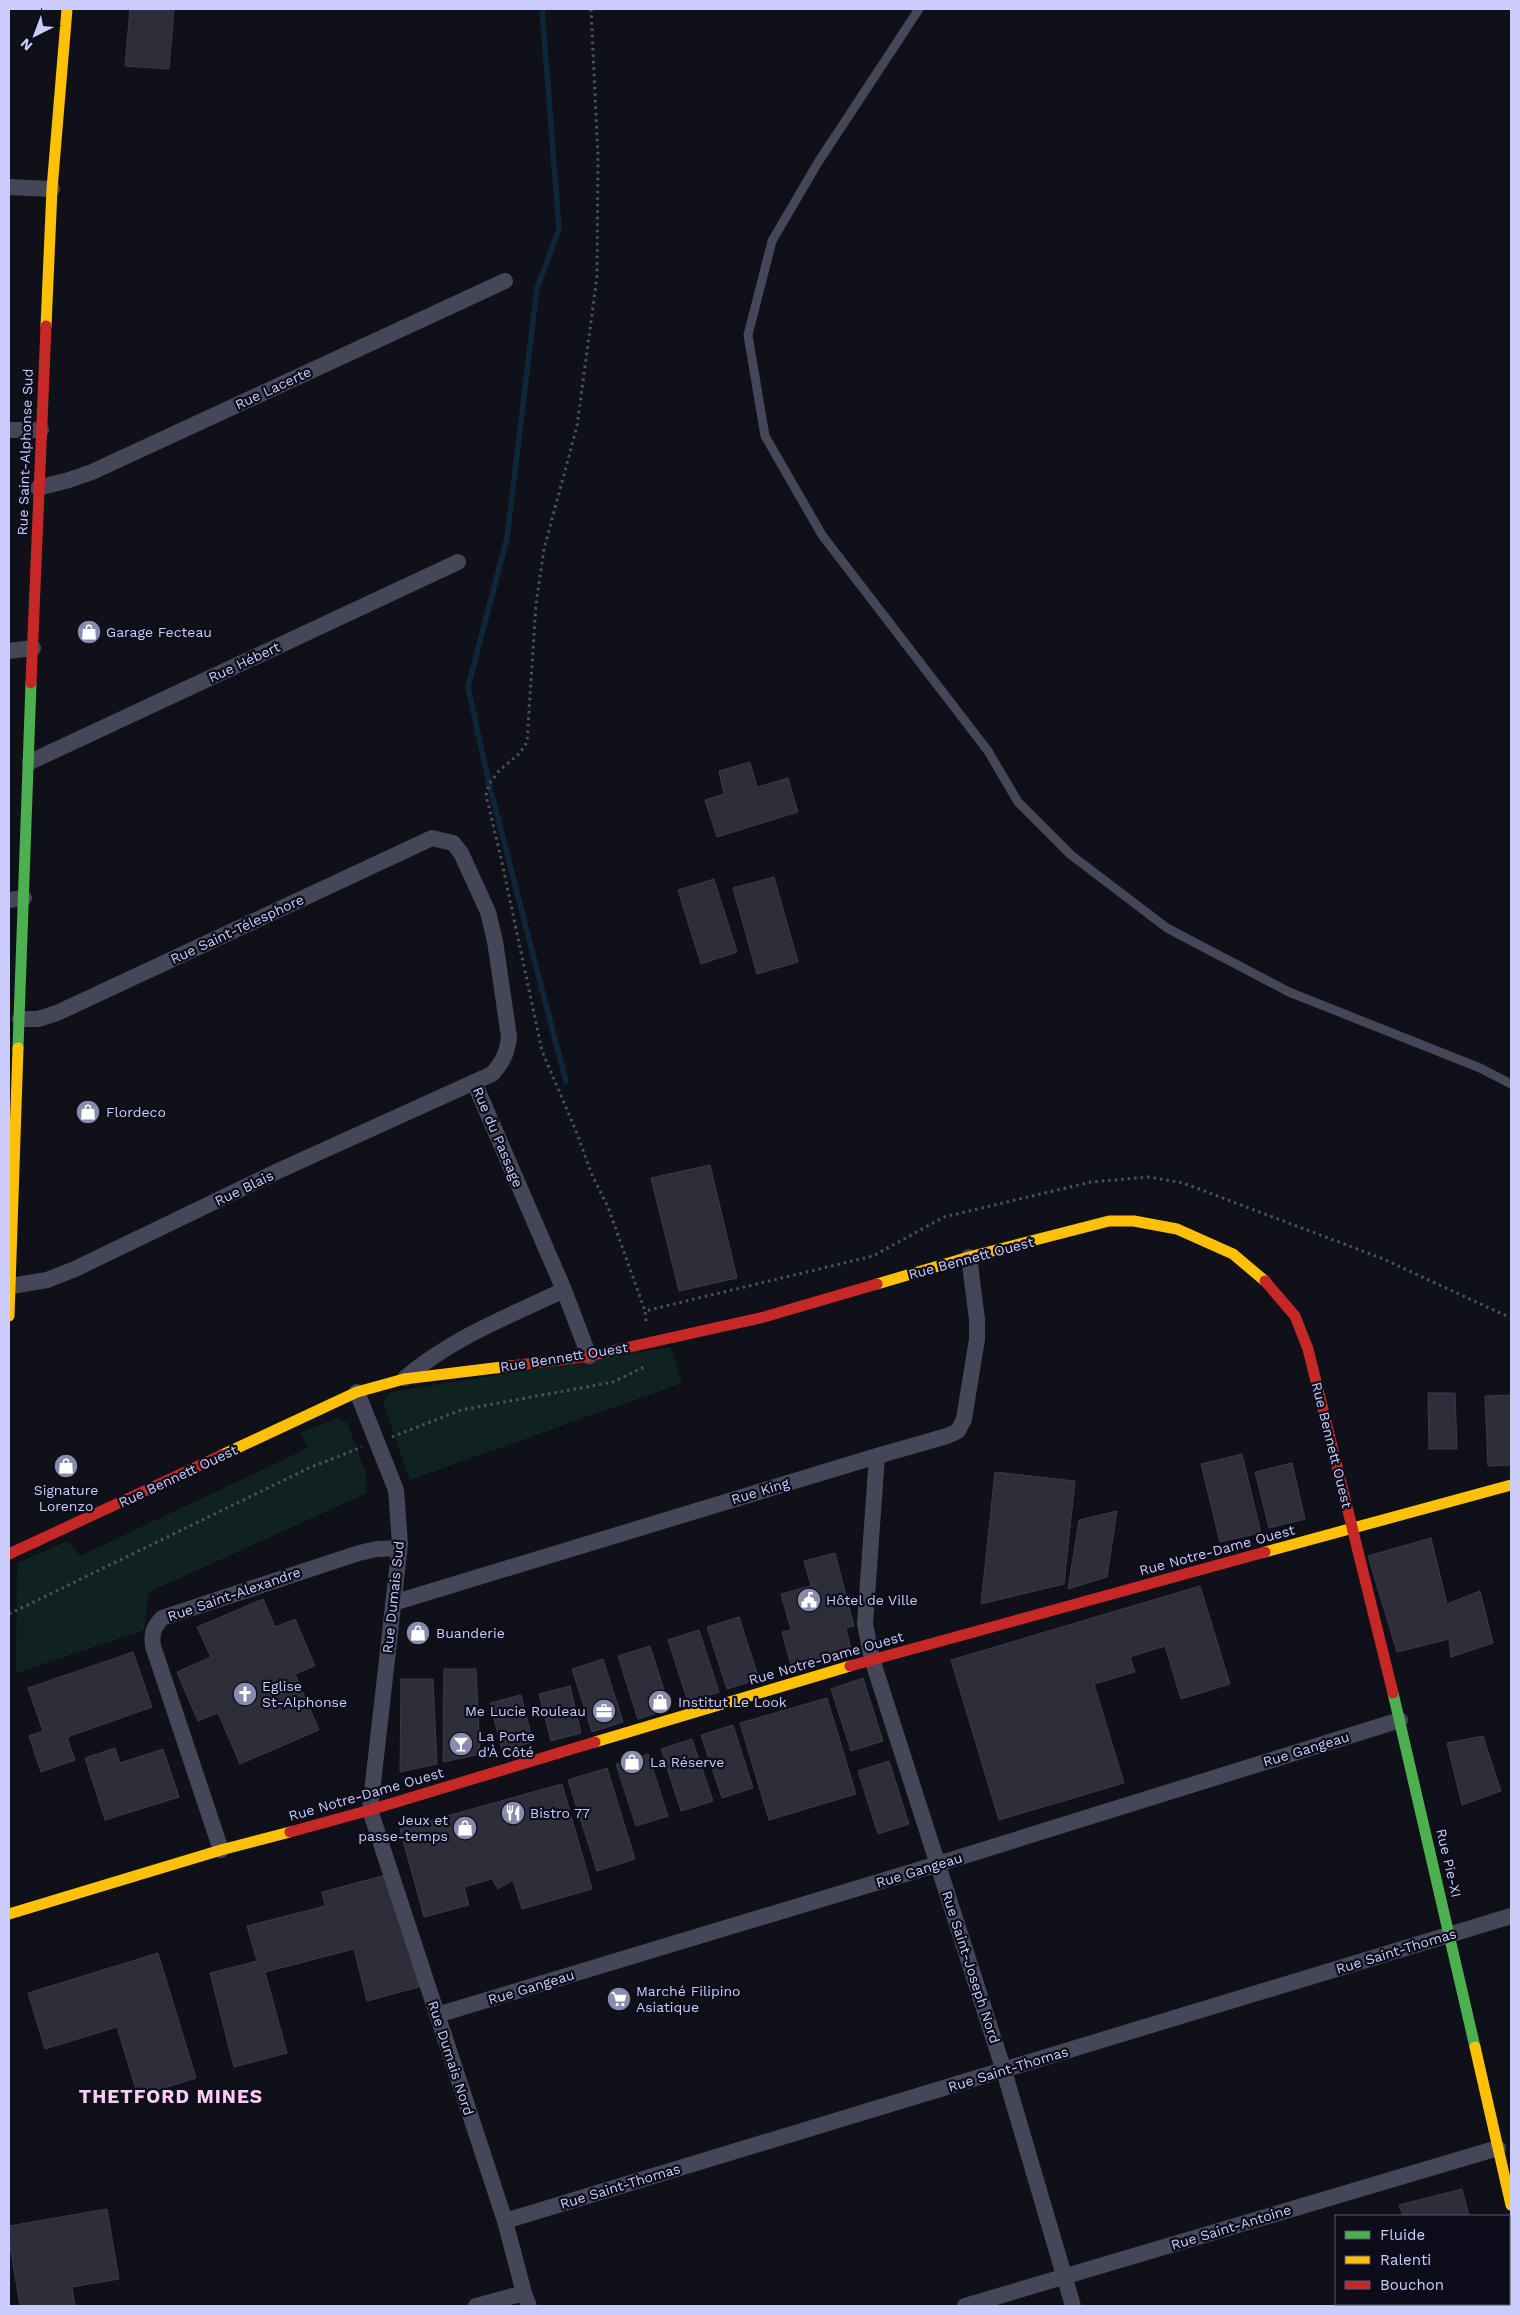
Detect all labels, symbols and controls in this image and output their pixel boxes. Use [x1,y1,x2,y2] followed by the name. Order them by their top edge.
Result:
[10,10,60,60] north arrow
[17,35,36,54] text: N
[232,363,314,413] street label: Rue Lacerte
[14,368,36,536] street label: Rue Saint-Alphonse Sud
[76,619,102,645] shop icon: Garage Fecteau
[106,624,212,640] place label: Garage Fecteau
[206,638,282,686] street label: Rue Hébert
[168,891,306,967] street label: Rue Saint-Télesphore
[470,1084,526,1190] street label: Rue du Passage
[75,1099,101,1125] shop icon: Flordeco
[106,1104,166,1120] place label: Flordeco
[212,1167,276,1209] street label: Rue Blais
[907,1234,1036,1282] street label: Rue Bennett Ouest
[499,1339,629,1375] street label: Rue Bennett Ouest
[1309,1380,1355,1510] street label: Rue Bennett Ouest
[116,1441,240,1511] street label: Rue Bennett Ouest
[53,1453,79,1479] shop icon: Signature Lorenzo
[729,1474,791,1507] street label: Rue King
[34,1482,98,1514] place label: Signature Lorenzo
[1138,1521,1297,1578] street label: Rue Notre-Dame Ouest
[379,1540,407,1654] street label: Rue Dumais Sud
[165,1564,303,1624] street label: Rue Saint-Alexandre
[796,1587,822,1613] public building icon: Hôtel de Ville
[826,1592,918,1608] place label: Hôtel de Ville
[405,1620,431,1646] shop icon: Buanderie
[436,1625,505,1641] place label: Buanderie
[747,1628,905,1688] street label: Rue Notre-Dame Ouest
[262,1678,347,1710] place label: Eglise St-Alphonse
[232,1681,258,1707] church icon: Eglise St-Alphonse
[647,1689,673,1715] shop icon: Institut Le Look
[678,1694,787,1710] place label: Institut Le Look
[591,1698,617,1724] office icon: Me Lucie Rouleau
[465,1703,586,1719] place label: Me Lucie Rouleau
[478,1728,535,1760] place label: La Porte d'À Côté
[1261,1728,1351,1770] street label: Rue Gangeau
[448,1731,474,1757] bar icon: La Porte d'À Côté
[619,1749,645,1775] shop icon: La Réserve
[650,1754,724,1770] place label: La Réserve
[287,1764,445,1824] street label: Rue Notre-Dame Ouest
[500,1800,526,1826] restaurant icon: Bistro 77
[530,1805,590,1821] place label: Bistro 77
[358,1812,448,1844] place label: Jeux et passe-temps
[452,1815,478,1841] shop icon: Jeux et passe-temps
[1433,1827,1465,1899] street label: Rue Pie-XI
[874,1849,964,1891] street label: Rue Gangeau
[939,1889,1003,2045] street label: Rue Saint-Joseph Nord
[1334,1925,1458,1977] street label: Rue Saint-Thomas
[486,1966,576,2008] street label: Rue Gangeau
[636,1983,740,2015] place label: Marché Filipino Asiatique
[606,1986,632,2012] supermarket icon: Marché Filipino Asiatique
[425,1999,477,2117] street label: Rue Dumais Nord
[946,2043,1070,2095] street label: Rue Saint-Thomas
[79,2085,263,2108] district label: THETFORD MINES
[558,2160,682,2212] street label: Rue Saint-Thomas
[1169,2201,1293,2253] street label: Rue Saint-Antoine
[1335,2215,1510,2305] legend
[1380,2226,1425,2244] text: Fluide
[1380,2251,1431,2269] text: Ralenti
[1380,2276,1444,2294] text: Bouchon

